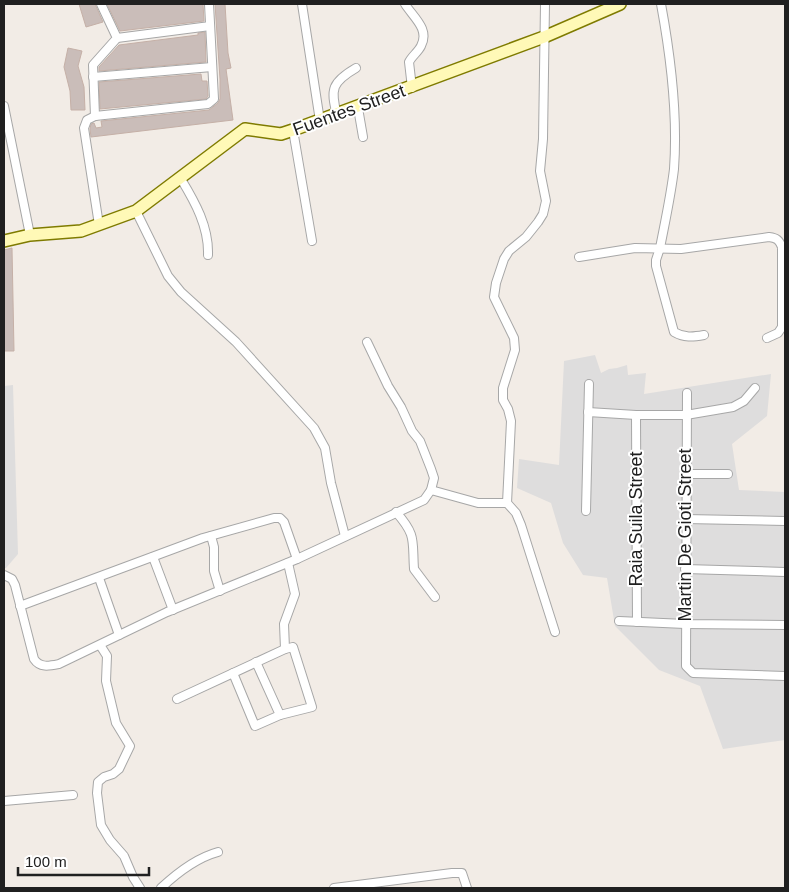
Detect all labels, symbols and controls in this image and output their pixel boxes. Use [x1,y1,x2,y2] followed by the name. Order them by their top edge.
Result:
[290,80,408,140] street label: Fuentes Street
[675,448,695,622] street label: Martin De Gioti Street
[626,451,646,587] street label: Raia Suila Street
[18,844,149,876] scale bar
[25,853,67,870] text: 100 m

